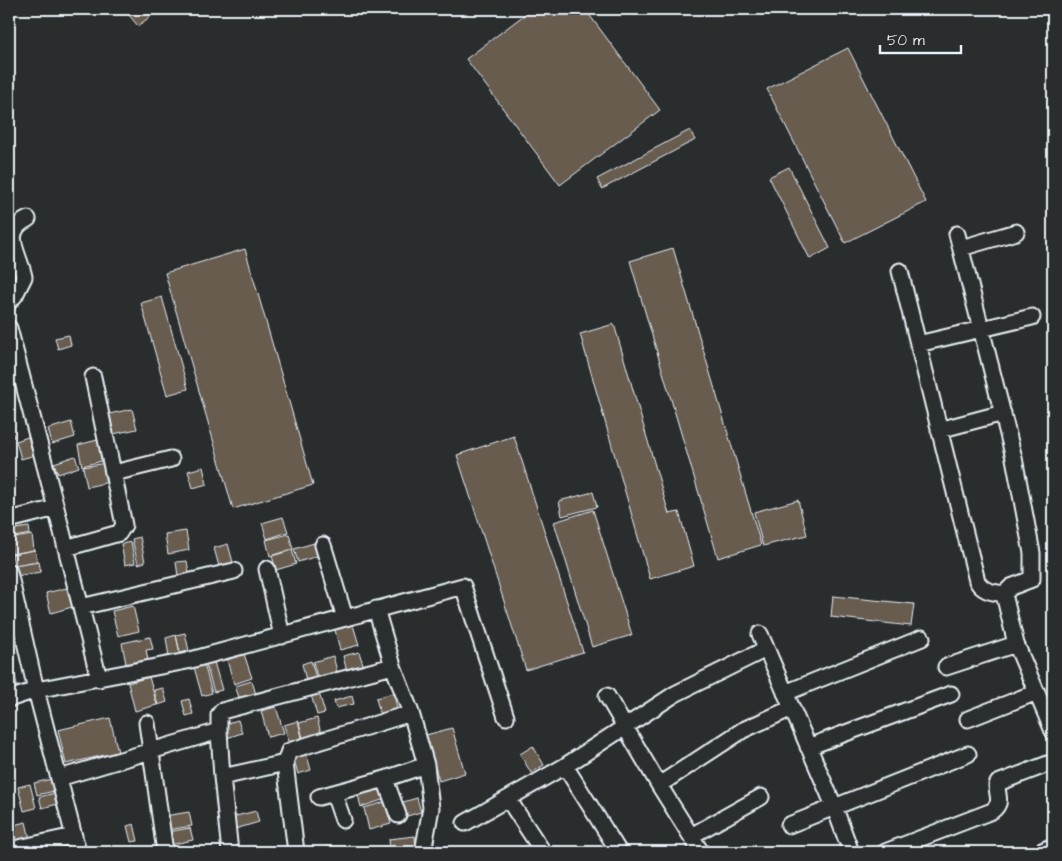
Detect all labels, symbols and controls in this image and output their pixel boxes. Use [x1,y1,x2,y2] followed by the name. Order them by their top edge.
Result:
[880,22,961,54] scale bar
[887,30,925,51] text: 50 m

